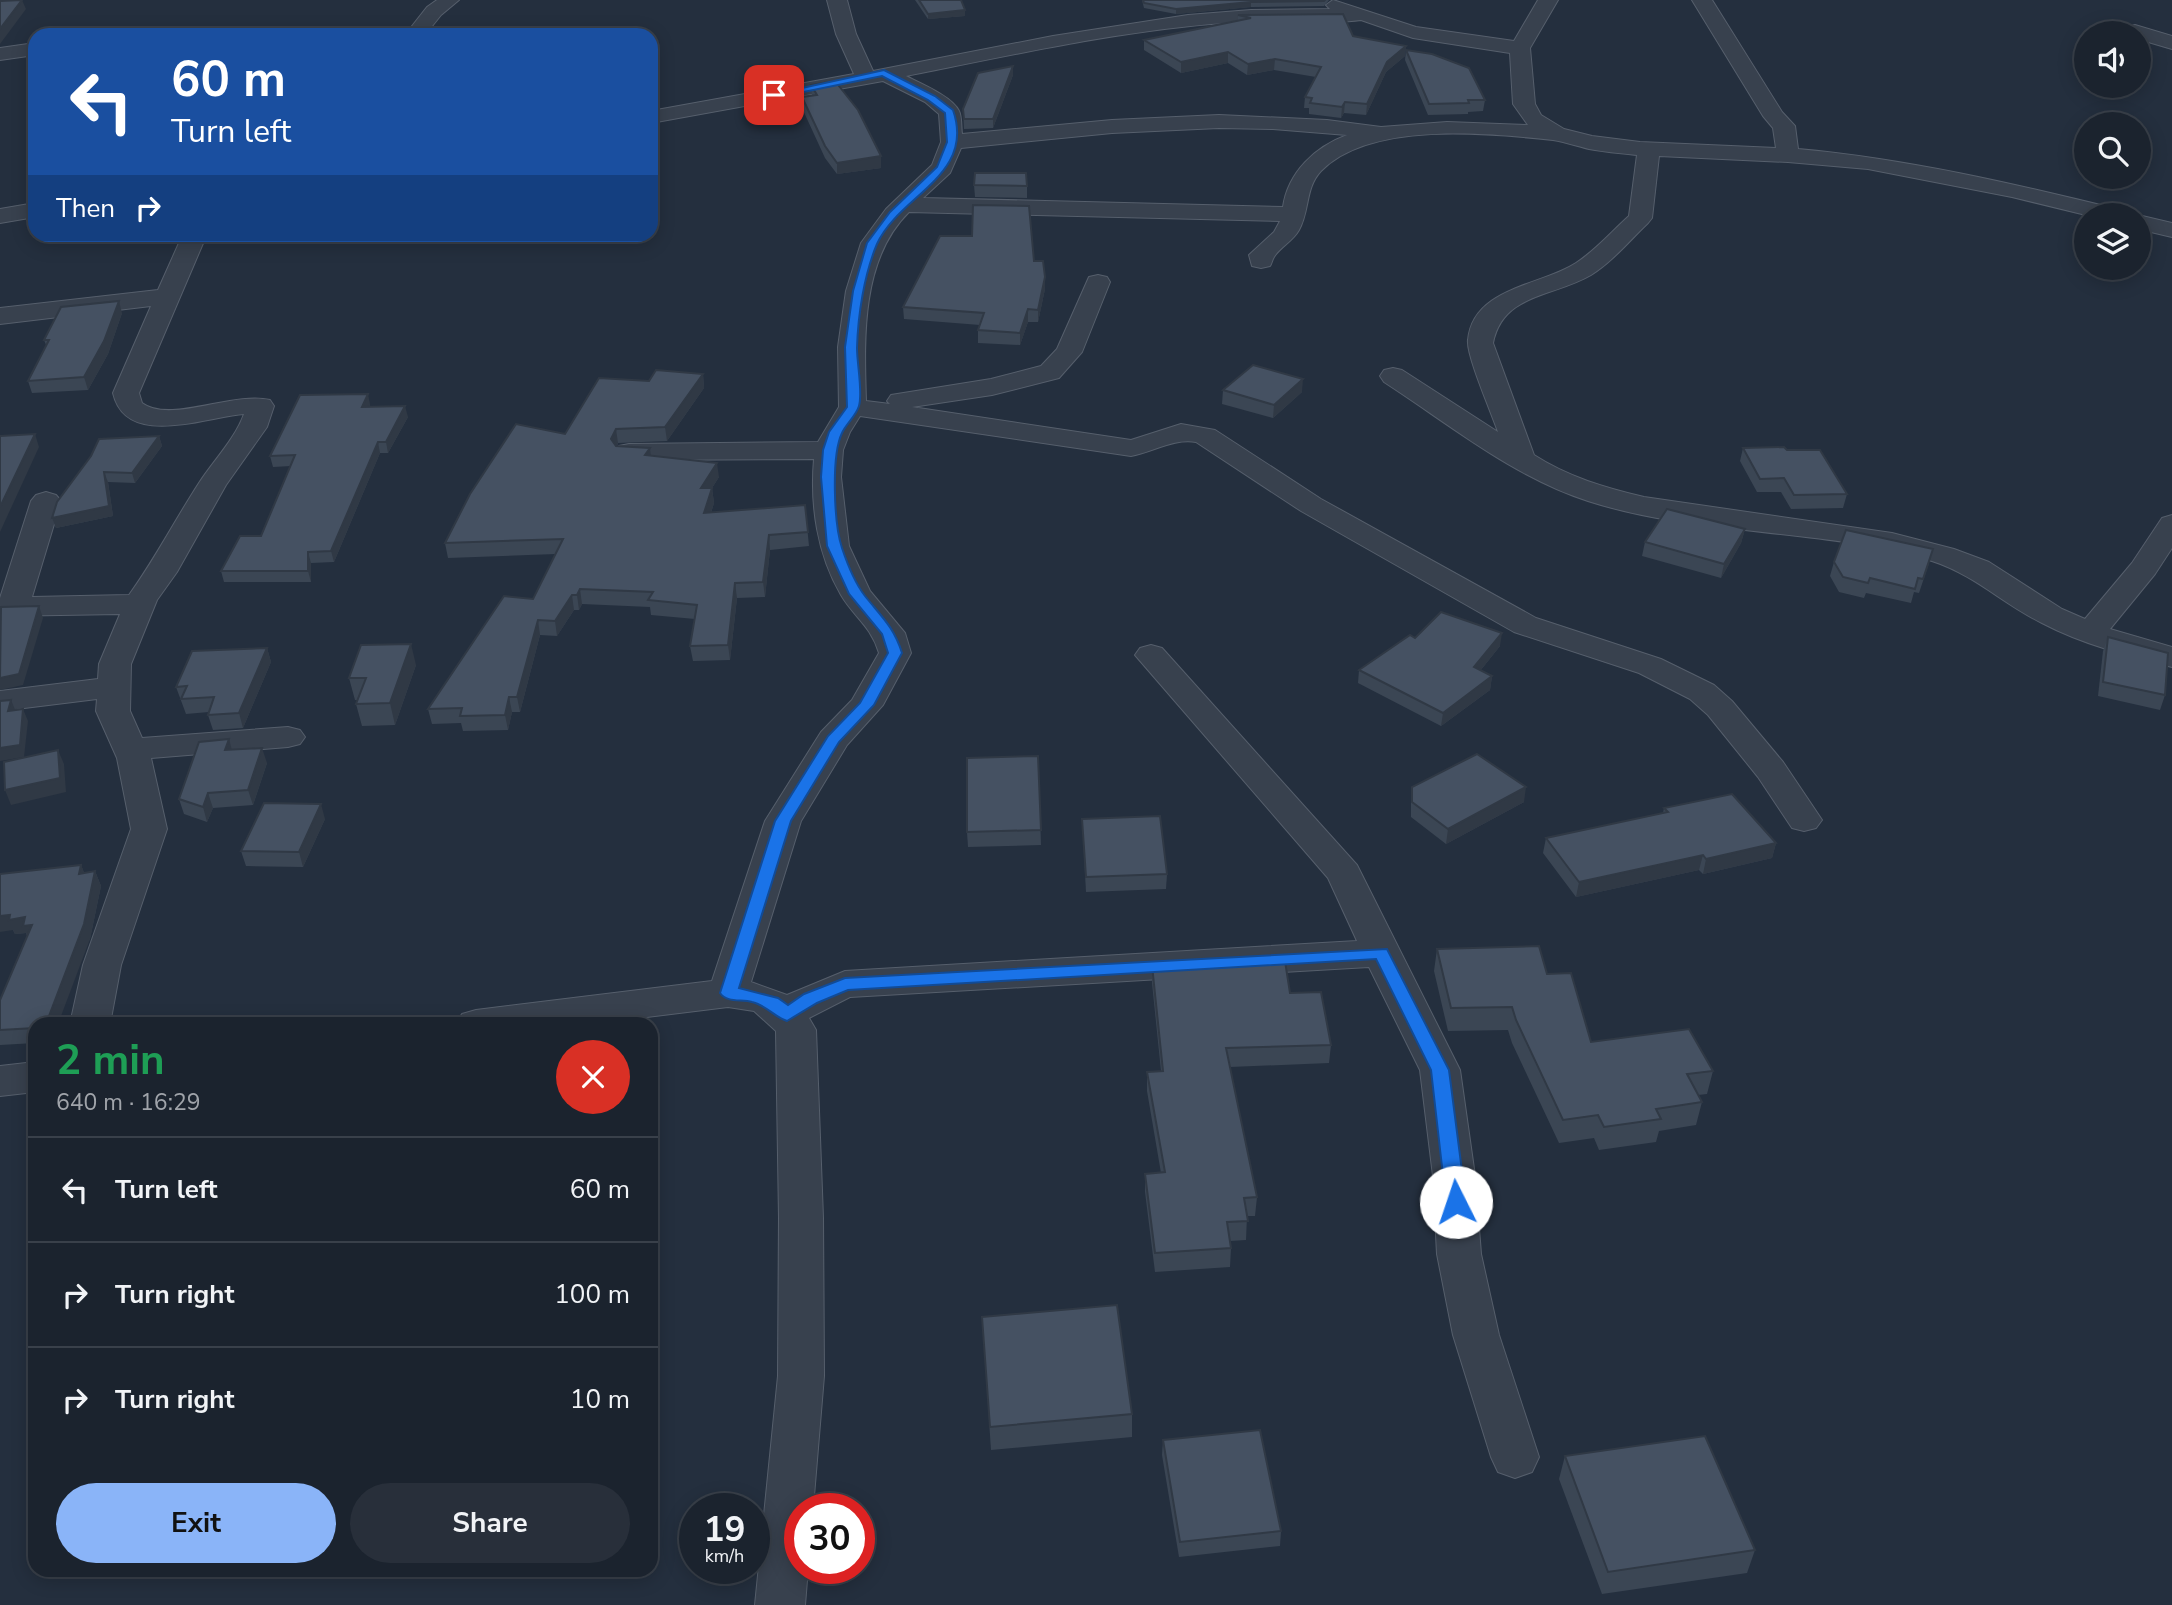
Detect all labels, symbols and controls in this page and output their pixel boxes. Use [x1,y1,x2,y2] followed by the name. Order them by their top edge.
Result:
[2074,21,2151,280] map controls
[2074,21,2151,98] button: sound
[171,46,286,113] text: 60 m
[56,56,147,147] icon: left
[744,65,804,125] pin
[755,76,793,114] icon: arrive
[171,110,291,153] text: Turn left
[2074,112,2151,189] button: search
[129,189,167,227] icon: right
[56,191,115,226] text: Then
[2074,203,2151,280] button: layers
[56,1032,165,1089] text: 2 min
[556,1040,630,1114] button: close
[56,1087,201,1118] text: 640 m · 16:29
[1419,1165,1493,1239] position arrow
[56,1171,94,1209] icon: left
[115,1172,218,1207] text: Turn left
[570,1172,630,1207] text: 60 m
[56,1276,94,1314] icon: right
[115,1277,234,1312] text: Turn right
[554,1277,630,1312] text: 100 m
[56,1381,94,1419] icon: right
[115,1382,234,1417] text: Turn right
[570,1382,630,1417] text: 10 m
[56,1483,336,1563] button: Exit
[350,1483,630,1563] button: Share
[784,1493,875,1584] speed limit sign: 30
[703,1506,746,1553] text: 19
[705,1544,744,1568] text: km/h

